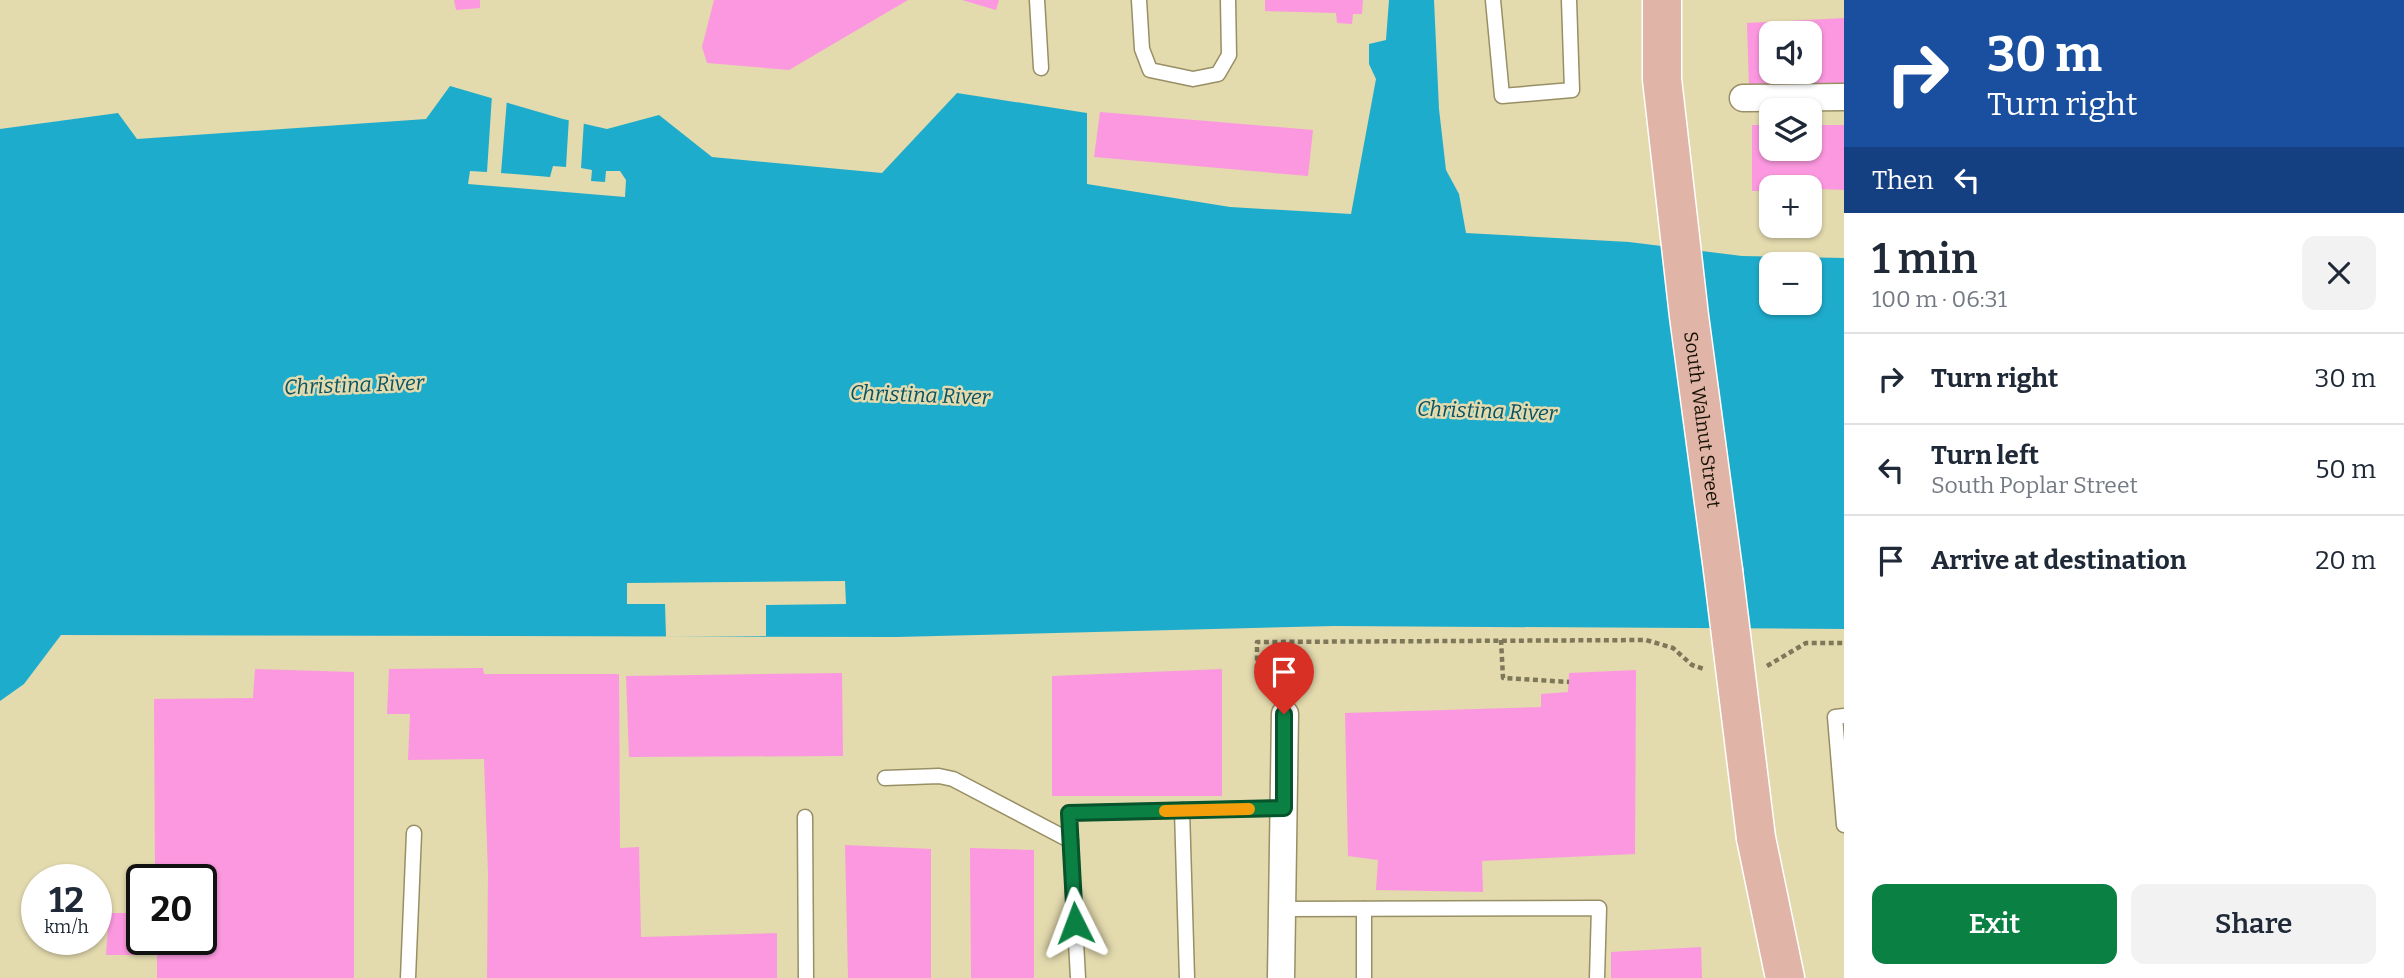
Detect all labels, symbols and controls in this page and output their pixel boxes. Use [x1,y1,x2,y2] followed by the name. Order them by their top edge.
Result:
[1759,21,1822,315] map controls
[1759,21,1822,84] button: sound
[1987,25,2102,84] text: 30 m
[1872,28,1963,119] icon: right
[1987,85,2138,123] text: Turn right
[1759,98,1822,161] button: layers
[1948,161,1986,199] icon: left
[1872,165,1934,196] text: Then
[1759,175,1822,238] button: +
[1872,234,1978,284] text: 1 min
[2302,236,2376,310] button: close
[1759,252,1822,315] button: −
[1872,285,2007,313] text: 100 m · 06:31
[1679,330,1726,510] street label: South Walnut Street
[1872,360,1910,398] icon: right
[1931,363,2058,394] text: Turn right
[2315,363,2376,394] text: 30 m
[284,370,426,400] water label: Christina River
[850,380,992,410] water label: Christina River
[1417,396,1559,426] water label: Christina River
[1931,440,2039,471] text: Turn left
[1872,451,1910,489] icon: left
[2315,454,2376,485] text: 50 m
[1931,471,2138,499] text: South Poplar Street
[1872,542,1910,580] icon: arrive
[1931,545,2186,576] text: Arrive at destination
[2315,545,2376,576] text: 20 m
[1254,642,1314,714] pin
[1265,653,1303,691] icon: arrive
[126,864,217,955] speed limit sign: 20
[49,879,84,921] text: 12
[1872,884,2117,964] button: Exit
[2131,884,2376,964] button: Share
[1038,886,1112,960] position arrow
[44,916,89,938] text: km/h

